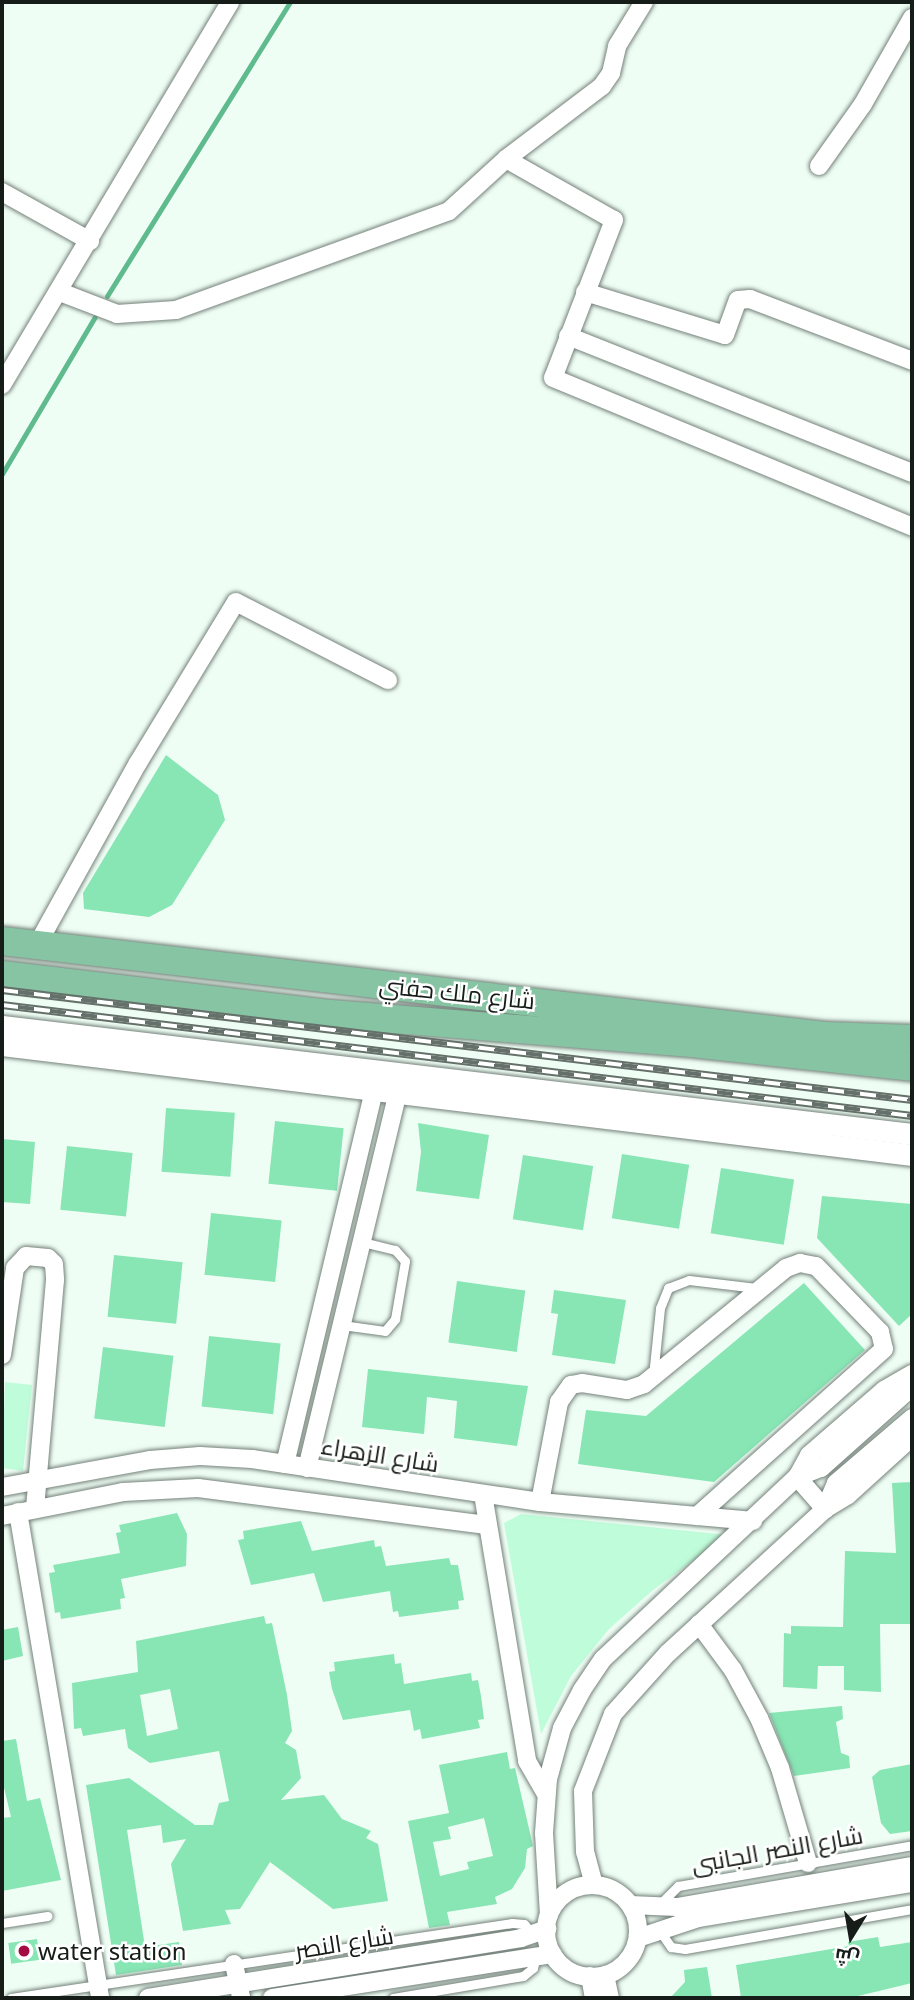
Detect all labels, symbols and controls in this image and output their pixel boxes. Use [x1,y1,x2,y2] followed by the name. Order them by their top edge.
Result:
[378,969,536,1015] street label: شارع ملك حفني
[319,1430,441,1478] street label: شارع الزهراء
[689,1820,865,1878] street label: شارع النصر الجانبى
[816,1902,886,1972] north arrow
[293,1920,395,1964] street label: شارع النصر
[38,1937,187,1965] place label: water station
[16,1943,32,1959] marker: water station
[833,1943,861,1973] text: ش

